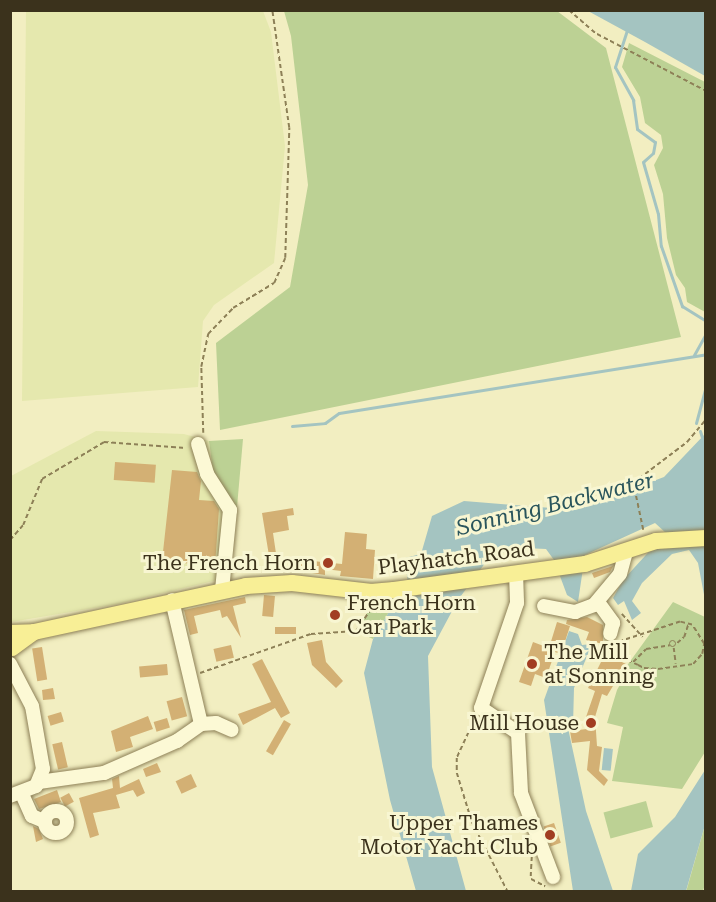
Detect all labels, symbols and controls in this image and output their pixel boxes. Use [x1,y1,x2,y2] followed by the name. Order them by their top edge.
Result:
[453,467,657,541] water label: Sonning Backwater
[376,536,536,580] street label: Playhatch Road
[143,550,316,576] place label: The French Horn
[321,556,335,570] marker: The French Horn
[347,590,476,640] place label: French Horn Car Park
[328,608,342,622] marker: French Horn Car Park
[544,639,654,689] place label: The Mill at Sonning
[525,657,539,671] marker: The Mill at Sonning
[469,710,579,736] place label: Mill House
[584,716,598,730] marker: Mill House
[360,810,538,860] place label: Upper Thames Motor Yacht Club
[543,828,557,842] marker: Upper Thames Motor Yacht Club

